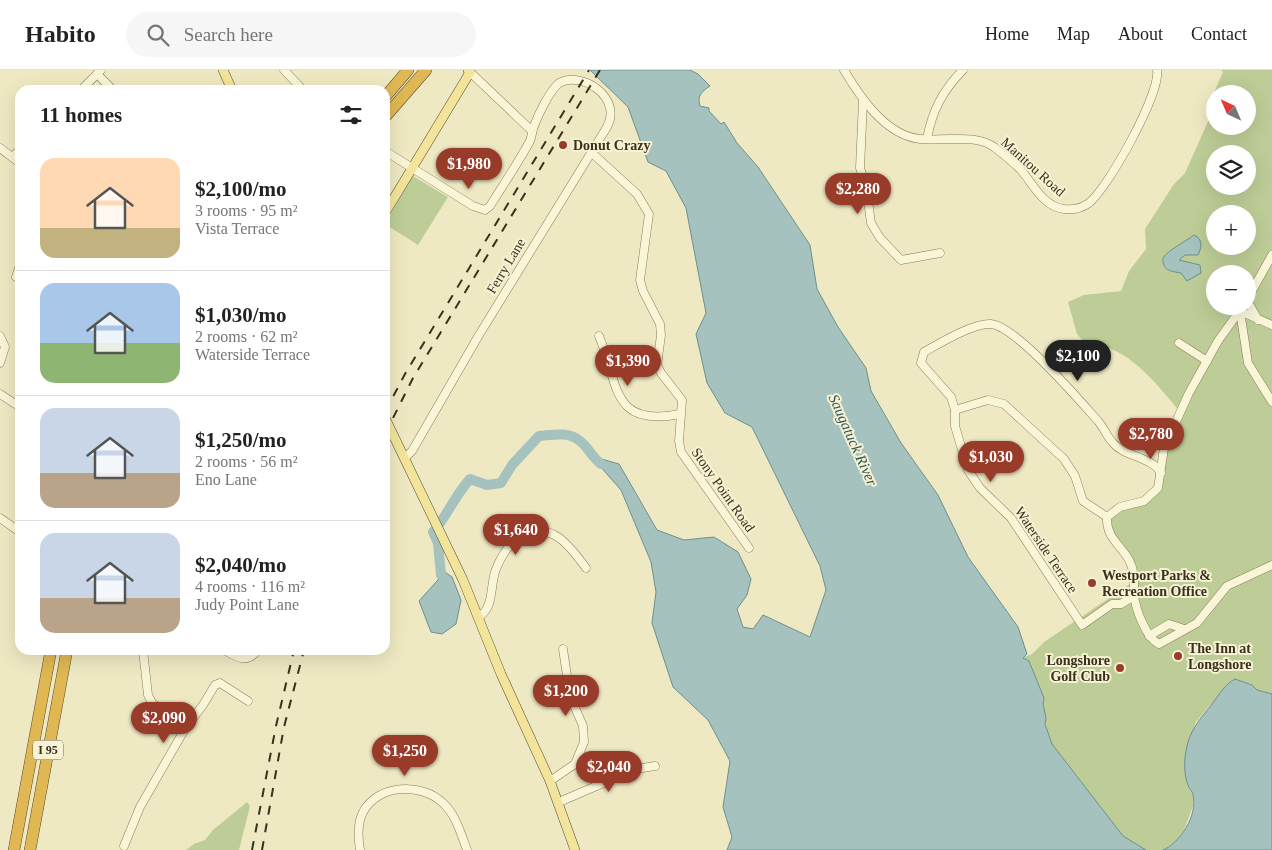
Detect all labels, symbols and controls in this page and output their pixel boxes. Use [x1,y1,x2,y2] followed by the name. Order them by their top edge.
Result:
[126,12,476,57] search box
[25,21,96,47] text: Habito
[144,21,172,49] icon: search
[184,24,273,45] text: Search here
[985,24,1029,44] text: Home
[1057,24,1090,44] text: Map
[1118,24,1163,44] text: About
[1191,24,1247,44] text: Contact
[1206,85,1256,135] north arrow
[1206,85,1256,315] map controls
[337,101,365,129] icon: filters
[40,103,122,127] text: 11 homes
[998,134,1068,200] street label: Manitou Road
[573,138,650,153] place label: Donut Crazy
[557,139,569,151] marker: Donut Crazy
[1206,145,1256,195] button: layers
[428,148,510,190] pin: $1,980
[447,155,491,172] text: $1,980
[817,172,899,215] pin: $2,280
[195,177,287,201] text: $2,100/mo
[80,178,140,238] icon: home
[836,180,880,197] text: $2,280
[195,202,298,219] text: 3 rooms · 95 m²
[1206,205,1256,255] button: +
[195,220,279,237] text: Vista Terrace
[484,236,528,296] street label: Ferry Lane
[1206,265,1256,315] button: −
[80,303,140,363] icon: home
[195,303,287,327] text: $1,030/mo
[195,328,298,345] text: 2 rooms · 62 m²
[1037,340,1119,382] pin: $2,100
[587,344,669,387] pin: $1,390
[195,346,310,363] text: Waterside Terrace
[1056,347,1100,364] text: $2,100
[606,352,650,369] text: $1,390
[826,392,880,488] water label: Saugatuck River
[1110,418,1192,460] pin: $2,780
[1129,425,1173,442] text: $2,780
[80,428,140,488] icon: home
[195,428,287,452] text: $1,250/mo
[950,440,1032,483] pin: $1,030
[689,445,757,535] street label: Stony Point Road
[969,448,1013,465] text: $1,030
[195,453,298,470] text: 2 rooms · 56 m²
[195,471,257,488] text: Eno Lane
[1012,504,1080,596] street label: Waterside Terrace
[475,514,557,556] pin: $1,640
[494,521,538,538] text: $1,640
[80,553,140,613] icon: home
[195,553,287,577] text: $2,040/mo
[1102,568,1211,599] place label: Westport Parks & Recreation Office
[1086,577,1098,589] marker: Westport Parks & Recreation Office
[195,578,305,595] text: 4 rooms · 116 m²
[195,596,299,613] text: Judy Point Lane
[1188,641,1252,672] place label: The Inn at Longshore
[1172,650,1184,662] marker: The Inn at Longshore
[1046,653,1110,684] place label: Longshore Golf Club
[1114,662,1126,674] marker: Longshore Golf Club
[525,674,607,717] pin: $1,200
[544,682,588,699] text: $1,200
[123,702,205,744] pin: $2,090
[142,709,186,726] text: $2,090
[364,734,446,777] pin: $1,250
[33,740,63,760] road number: I 95
[383,742,427,759] text: $1,250
[568,750,650,793] pin: $2,040
[587,758,631,775] text: $2,040

